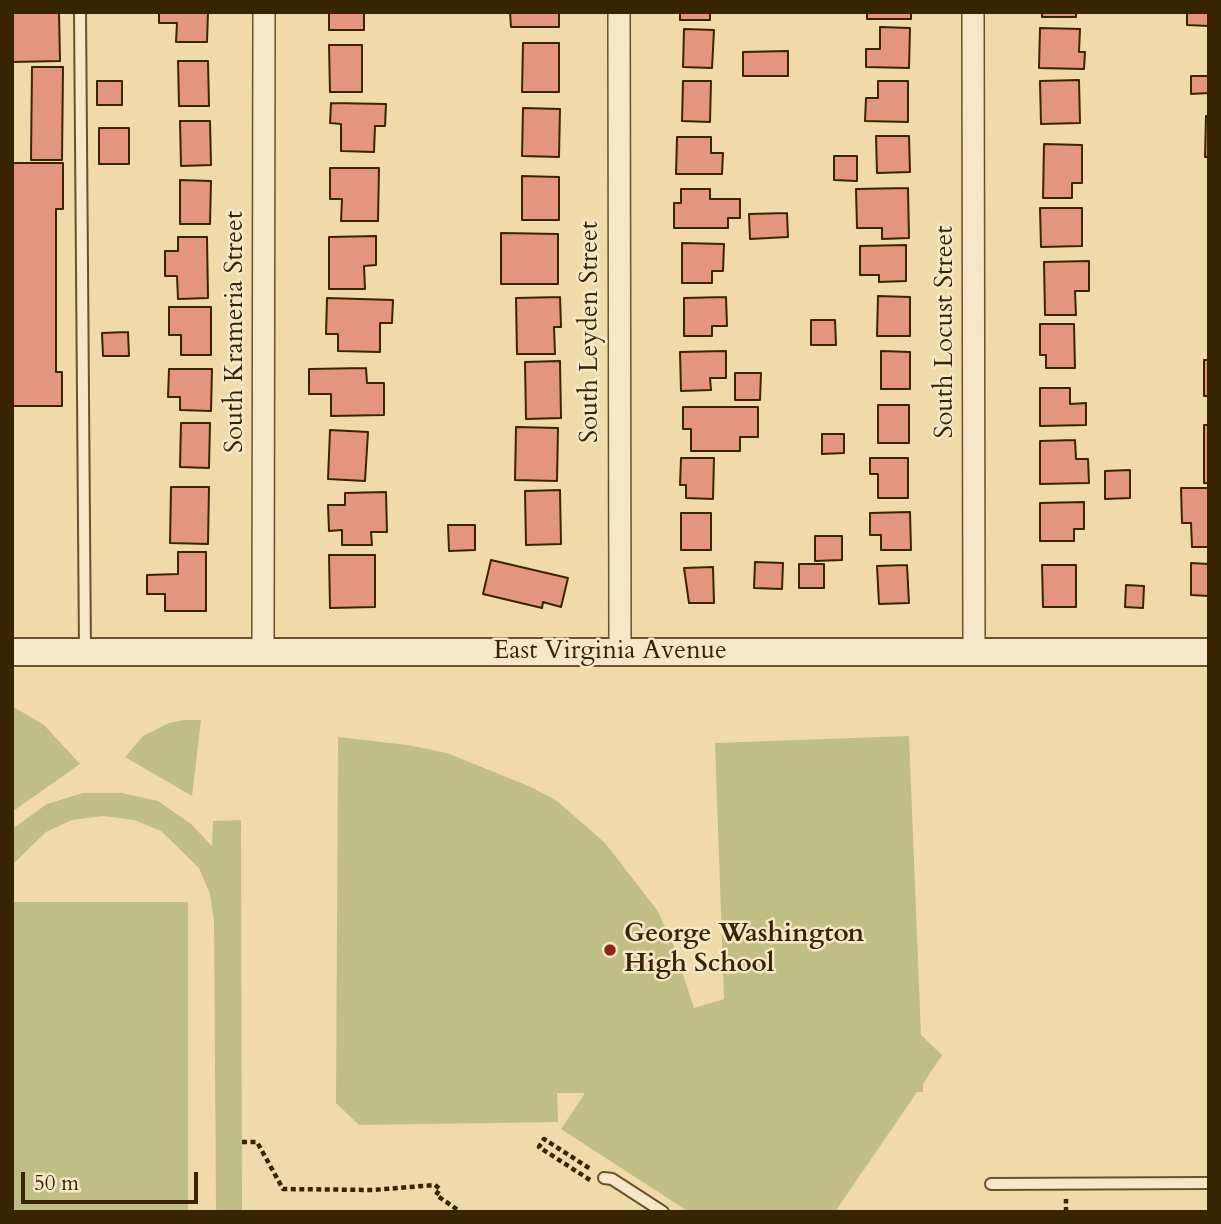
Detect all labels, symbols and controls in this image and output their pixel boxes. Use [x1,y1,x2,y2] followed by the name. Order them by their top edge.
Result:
[220,211,252,453] street label: South Krameria Street
[575,221,607,443] street label: South Leyden Street
[930,225,962,439] street label: South Locust Street
[493,636,727,668] street label: East Virginia Avenue
[624,919,864,981] place label: George Washington High School
[602,942,618,958] marker: George Washington High School
[24,1158,201,1202] scale bar
[34,1169,79,1198] text: 50 m

